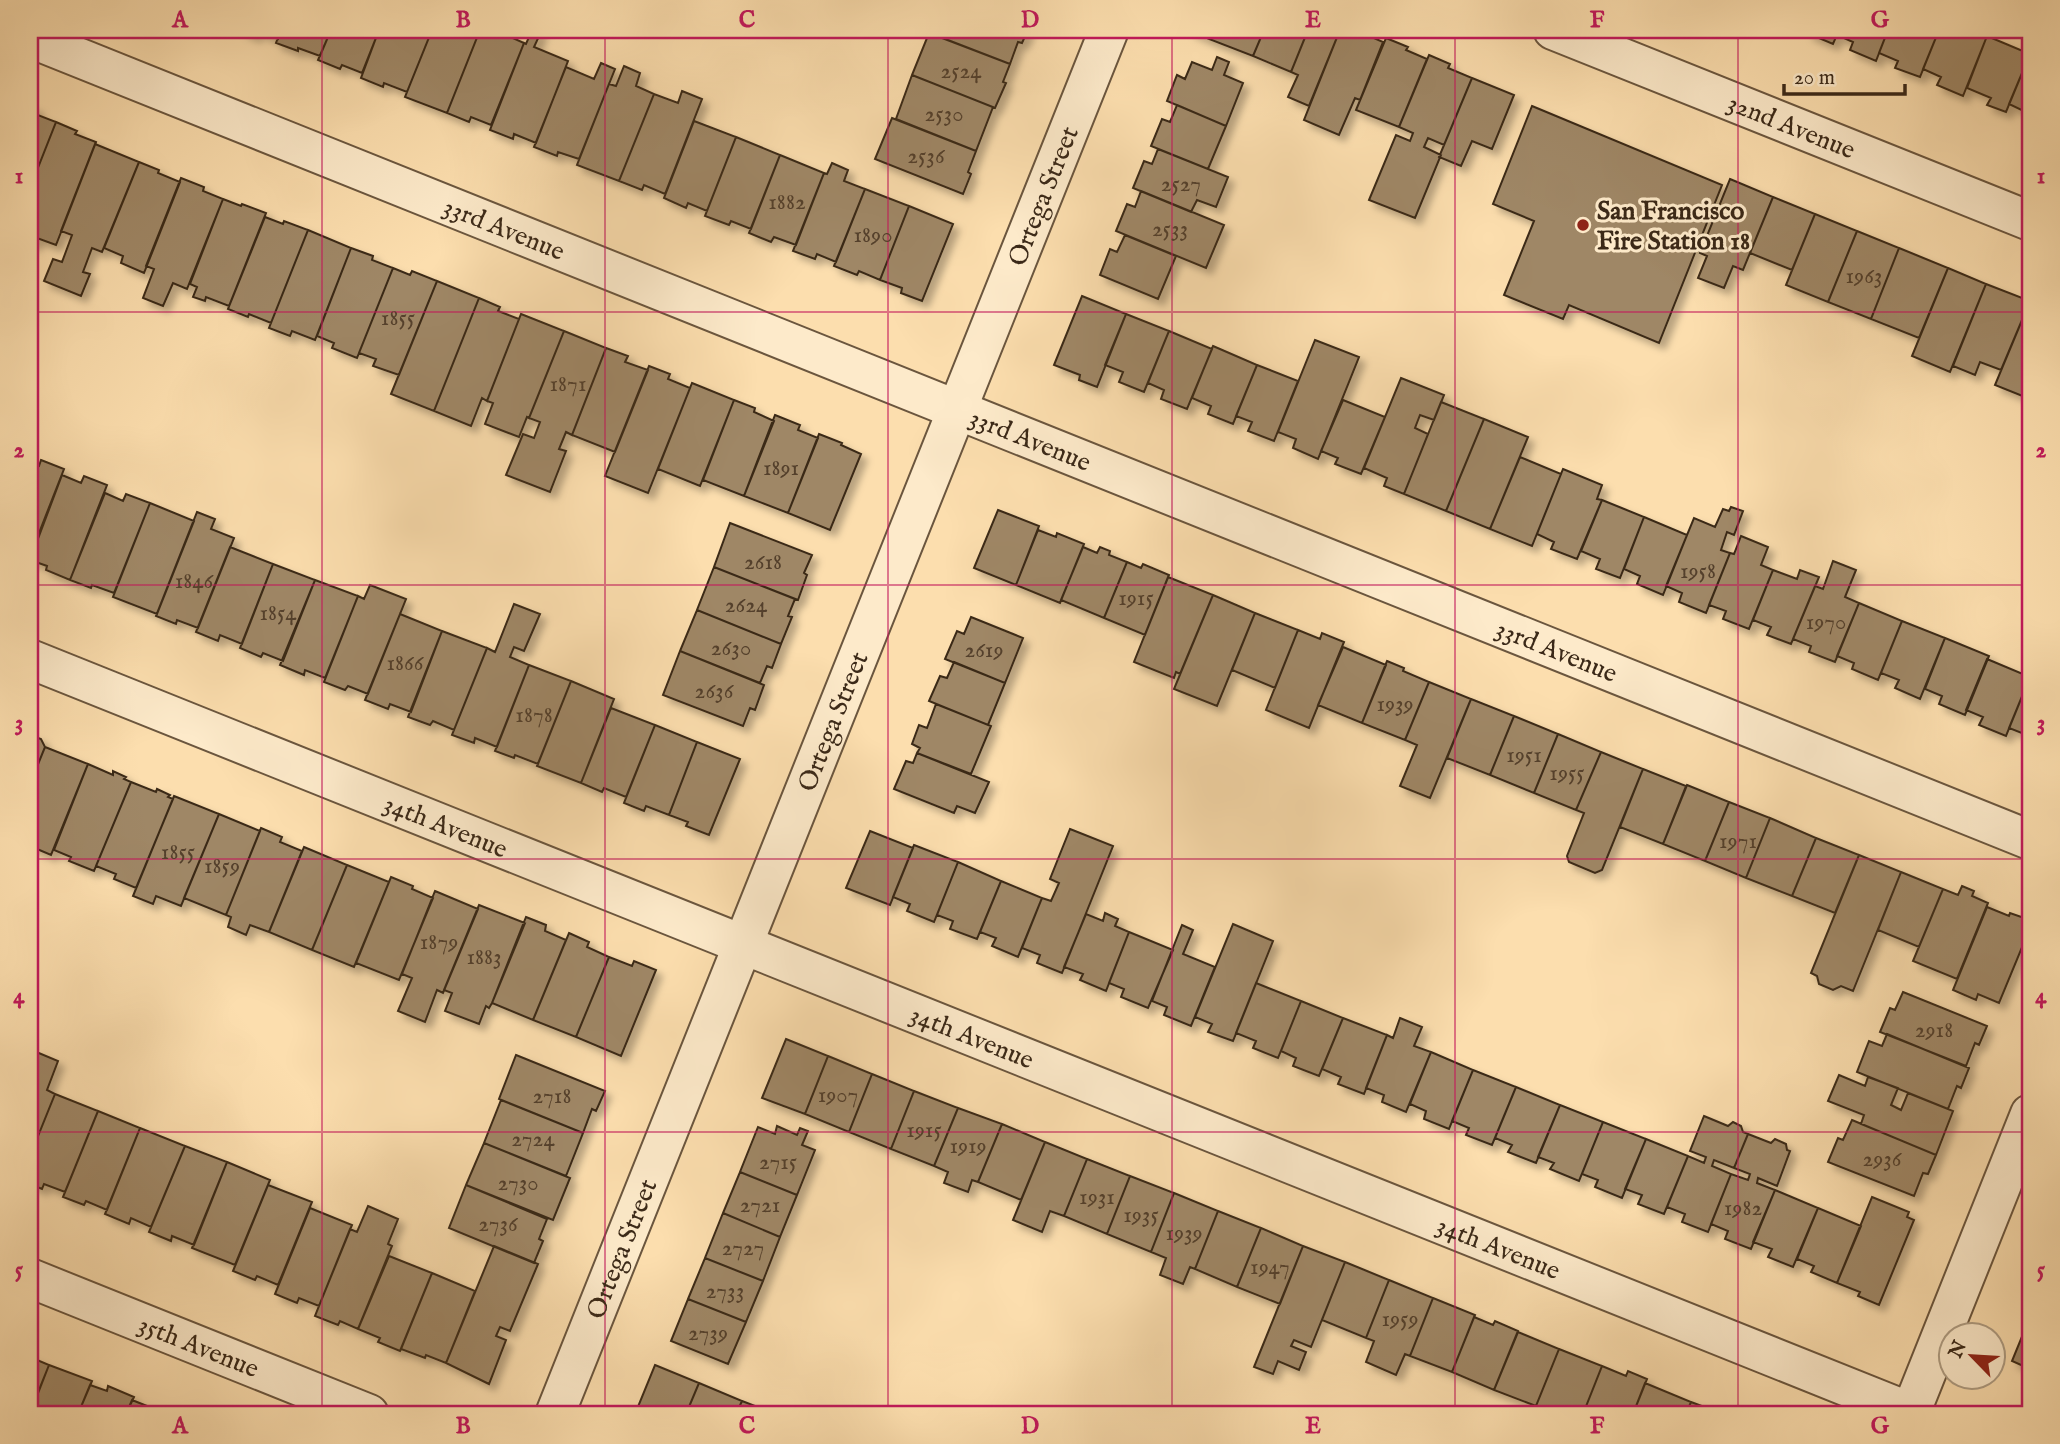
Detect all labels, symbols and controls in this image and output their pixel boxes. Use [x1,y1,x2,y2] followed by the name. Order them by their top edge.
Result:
[171,6,189,35] text: A
[455,6,471,35] text: B
[739,6,756,35] text: C
[1021,6,1039,35] text: D
[1305,6,1321,35] text: E
[1590,6,1605,35] text: F
[1871,6,1890,35] text: G
[1784,52,1904,96] scale bar
[940,57,982,86] house number: 2524
[1794,65,1835,92] text: 20 m
[1722,87,1860,167] street label: 32nd Avenue
[925,100,963,129] house number: 2530
[1001,122,1087,271] street label: Ortega Street
[907,142,946,171] house number: 2536
[15,162,23,191] text: 1
[2037,162,2045,191] text: 1
[1161,170,1201,199] house number: 2527
[768,188,806,217] house number: 1882
[438,190,569,269] street label: 33rd Avenue
[1597,195,1750,258] place label: San Francisco Fire Station 18
[1152,215,1188,244] house number: 2533
[1575,217,1591,233] marker: San Francisco Fire Station 18
[854,221,892,250] house number: 1890
[1846,262,1882,291] house number: 1963
[381,304,415,333] house number: 1855
[550,370,586,399] house number: 1871
[964,401,1096,480] street label: 33rd Avenue
[14,436,25,465] text: 2
[2036,436,2047,465] text: 2
[763,454,799,483] house number: 1891
[744,548,782,577] house number: 2618
[1680,557,1716,586] house number: 1958
[175,567,215,596] house number: 1846
[1118,584,1154,613] house number: 1915
[725,591,768,620] house number: 2624
[259,599,297,628] house number: 1854
[1806,608,1846,637] house number: 1970
[1491,613,1622,691] street label: 33rd Avenue
[711,634,751,663] house number: 2630
[965,636,1003,665] house number: 2619
[791,647,876,797] street label: Ortega Street
[387,649,425,678] house number: 1866
[695,677,735,706] house number: 2636
[1376,690,1414,719] house number: 1939
[515,701,553,730] house number: 1878
[15,709,23,738] text: 3
[2037,709,2045,738] text: 3
[1506,741,1542,770] house number: 1951
[1549,759,1585,788] house number: 1955
[379,787,512,867] street label: 34th Avenue
[1719,827,1757,856] house number: 1971
[161,838,195,867] house number: 1855
[204,852,240,881] house number: 1859
[420,928,458,957] house number: 1879
[466,943,502,972] house number: 1883
[13,982,25,1011] text: 4
[2035,982,2047,1011] text: 4
[905,998,1038,1077] street label: 34th Avenue
[1915,1016,1953,1045] house number: 2918
[818,1081,858,1110] house number: 1907
[533,1082,571,1111] house number: 2718
[906,1116,942,1145] house number: 1915
[511,1125,555,1154] house number: 2724
[949,1132,987,1161] house number: 1919
[1862,1145,1903,1174] house number: 2936
[759,1148,797,1177] house number: 2715
[497,1169,539,1198] house number: 2730
[580,1175,665,1324] street label: Ortega Street
[1079,1183,1115,1212] house number: 1931
[740,1191,780,1220] house number: 2721
[1724,1194,1762,1223] house number: 1982
[1123,1201,1159,1230] house number: 1935
[1431,1209,1565,1288] street label: 34th Avenue
[478,1210,519,1239] house number: 2736
[1165,1219,1203,1248] house number: 1939
[722,1234,764,1263] house number: 2727
[1250,1253,1290,1282] house number: 1947
[15,1256,24,1285] text: 5
[2037,1256,2046,1285] text: 5
[706,1277,744,1306] house number: 2733
[1382,1305,1418,1334] house number: 1959
[133,1308,264,1386] street label: 35th Avenue
[688,1319,728,1348] house number: 2739
[1938,1322,2008,1392] north arrow
[1944,1337,1973,1363] text: N
[171,1412,189,1441] text: A
[455,1412,471,1441] text: B
[739,1412,756,1441] text: C
[1021,1412,1039,1441] text: D
[1305,1412,1321,1441] text: E
[1590,1412,1605,1441] text: F
[1871,1412,1890,1441] text: G

